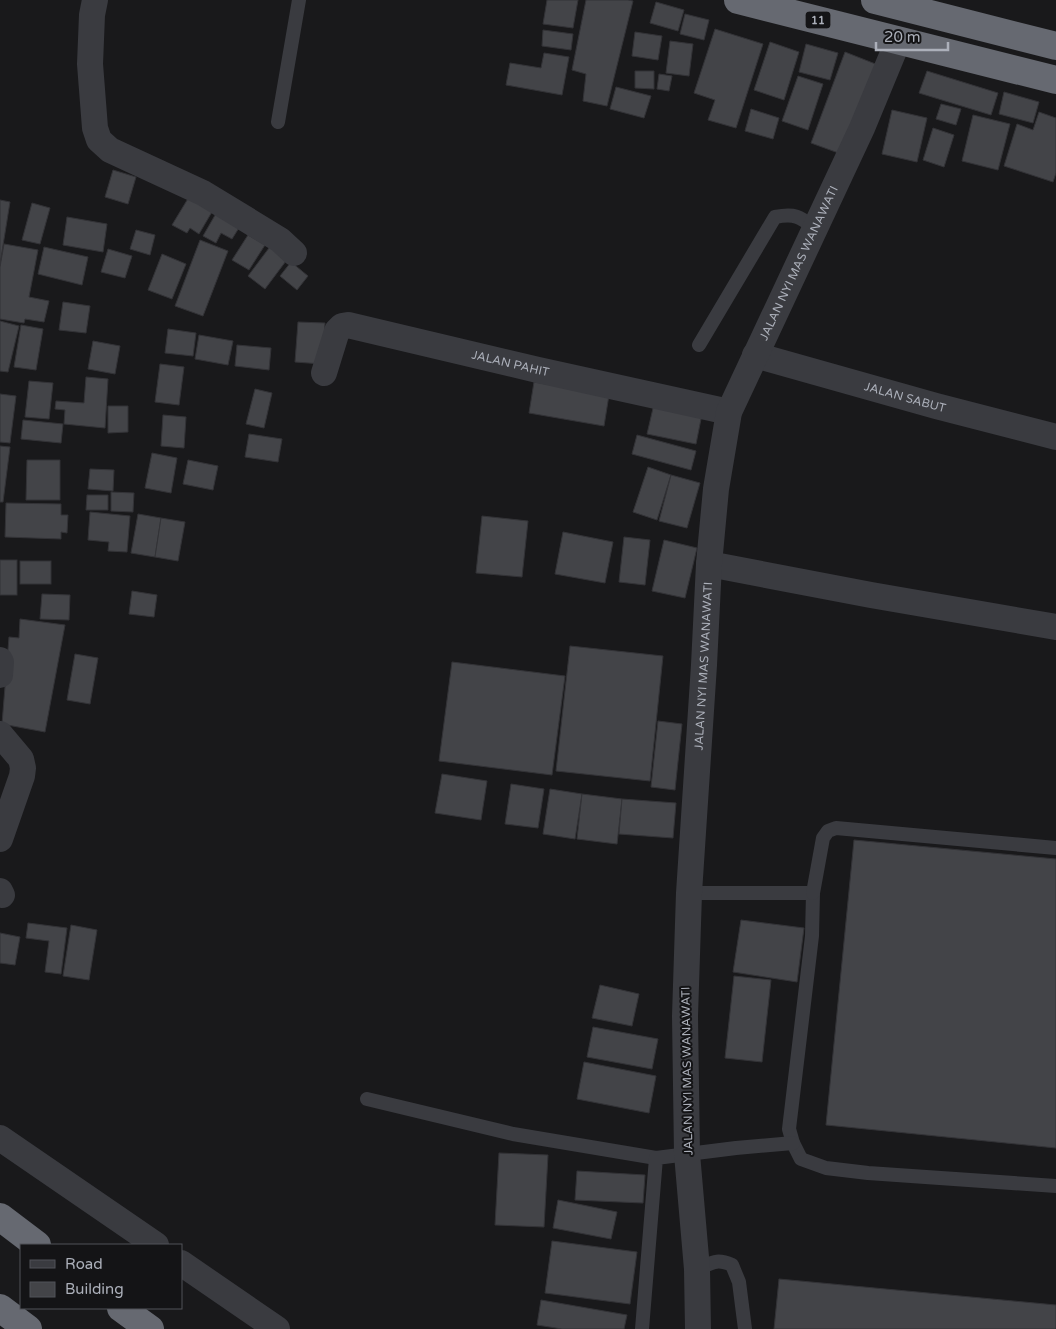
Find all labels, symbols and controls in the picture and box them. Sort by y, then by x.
road number: 11 [806,12,830,28]
scale bar [876,20,948,52]
text: 20 m [884,28,921,46]
street label: JALAN NYI MAS WANAWATI [757,184,841,342]
street label: JALAN PAHIT [470,348,551,379]
street label: JALAN SABUT [863,379,948,415]
street label: JALAN NYI MAS WANAWATI [691,581,715,751]
street label: JALAN NYI MAS WANAWATI [679,987,695,1155]
legend [20,1244,182,1309]
text: Road [65,1255,103,1273]
text: Building [65,1280,124,1298]

